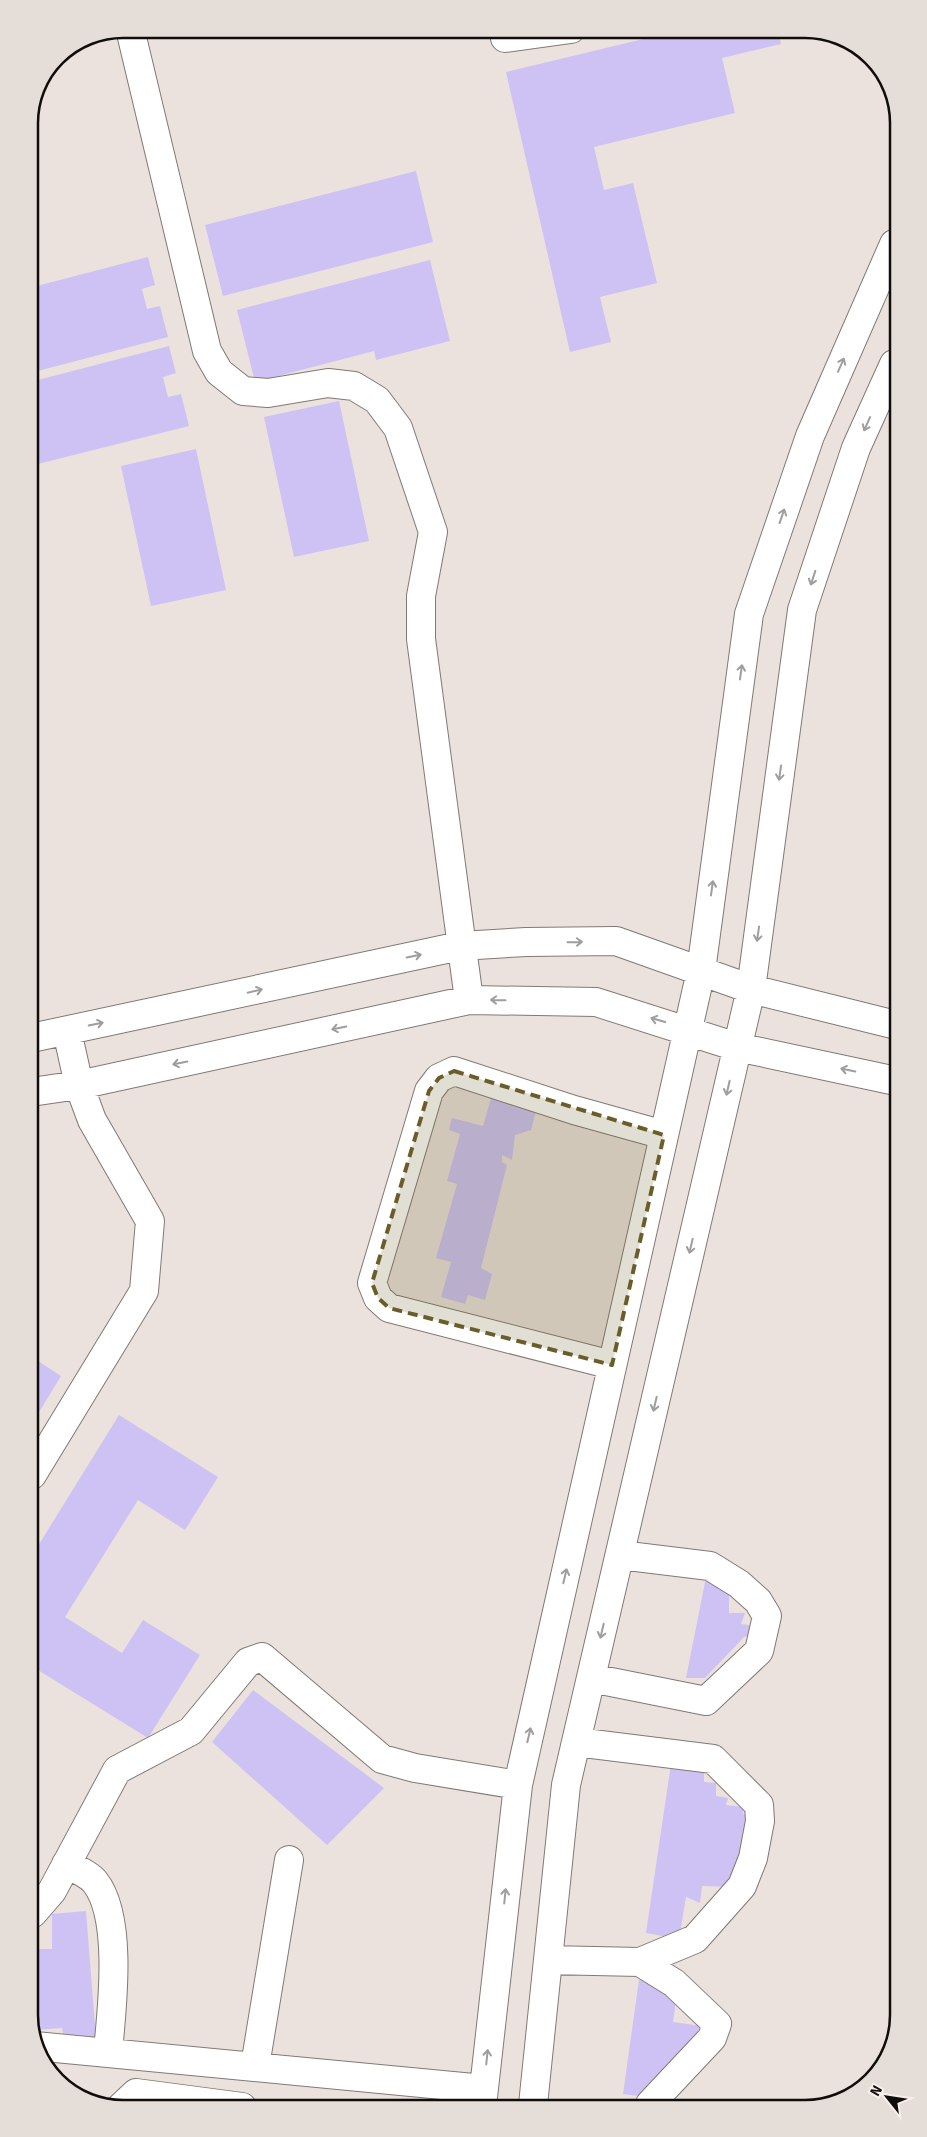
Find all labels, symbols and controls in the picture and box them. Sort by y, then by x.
one-way arrow [837,358,847,373]
one-way arrow [861,416,871,431]
one-way arrow [778,508,788,524]
one-way arrow [808,569,817,585]
one-way arrow [736,665,746,681]
one-way arrow [775,765,785,781]
one-way arrow [708,880,718,896]
one-way arrow [753,926,763,942]
one-way arrow [566,937,583,947]
one-way arrow [405,950,421,960]
one-way arrow [246,986,262,995]
one-way arrow [490,995,506,1005]
one-way arrow [650,1015,666,1025]
one-way arrow [88,1019,104,1029]
one-way arrow [331,1024,347,1033]
one-way arrow [172,1059,188,1068]
one-way arrow [841,1065,857,1075]
one-way arrow [723,1079,732,1095]
one-way arrow [686,1238,695,1254]
one-way arrow [650,1396,659,1412]
one-way arrow [561,1569,570,1585]
one-way arrow [597,1622,606,1638]
one-way arrow [525,1727,534,1743]
one-way arrow [500,1888,510,1904]
one-way arrow [482,2049,492,2065]
north arrow [862,2072,912,2122]
text: N [866,2082,886,2099]

